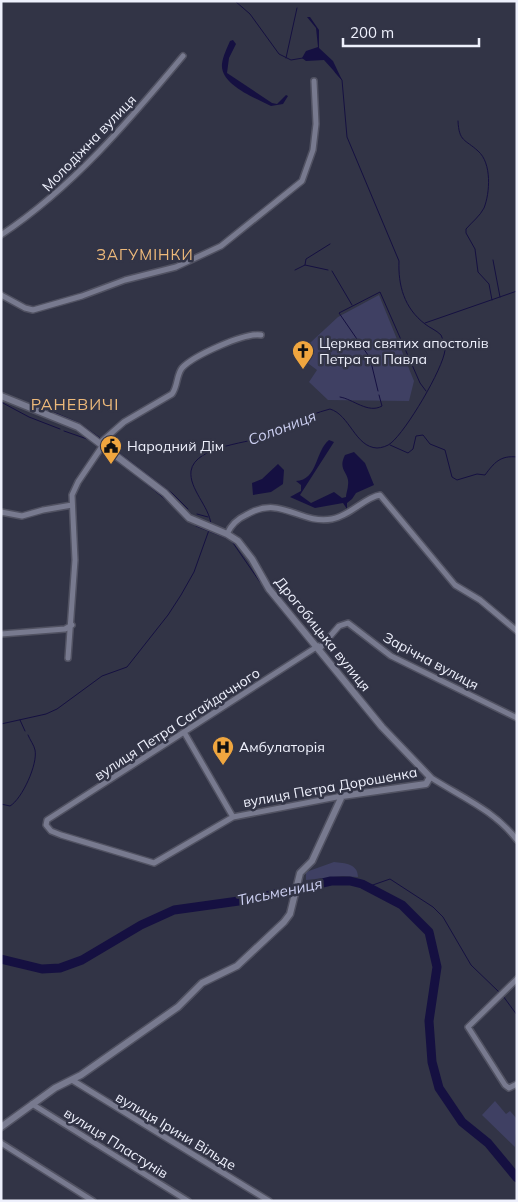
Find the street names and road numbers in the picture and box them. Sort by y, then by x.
street label: Молодіжна вулиця [38,91,140,195]
street label: Дрогобицька вулиця [271,573,375,695]
street label: Зарічна вулиця [380,628,482,694]
street label: вулиця Петра Сагайдачного [91,664,263,784]
street label: вулиця Петра Дорошенка [241,763,419,811]
street label: вулиця Ірини Вільде [112,1088,240,1174]
street label: вулиця Пластунів [61,1104,172,1182]

